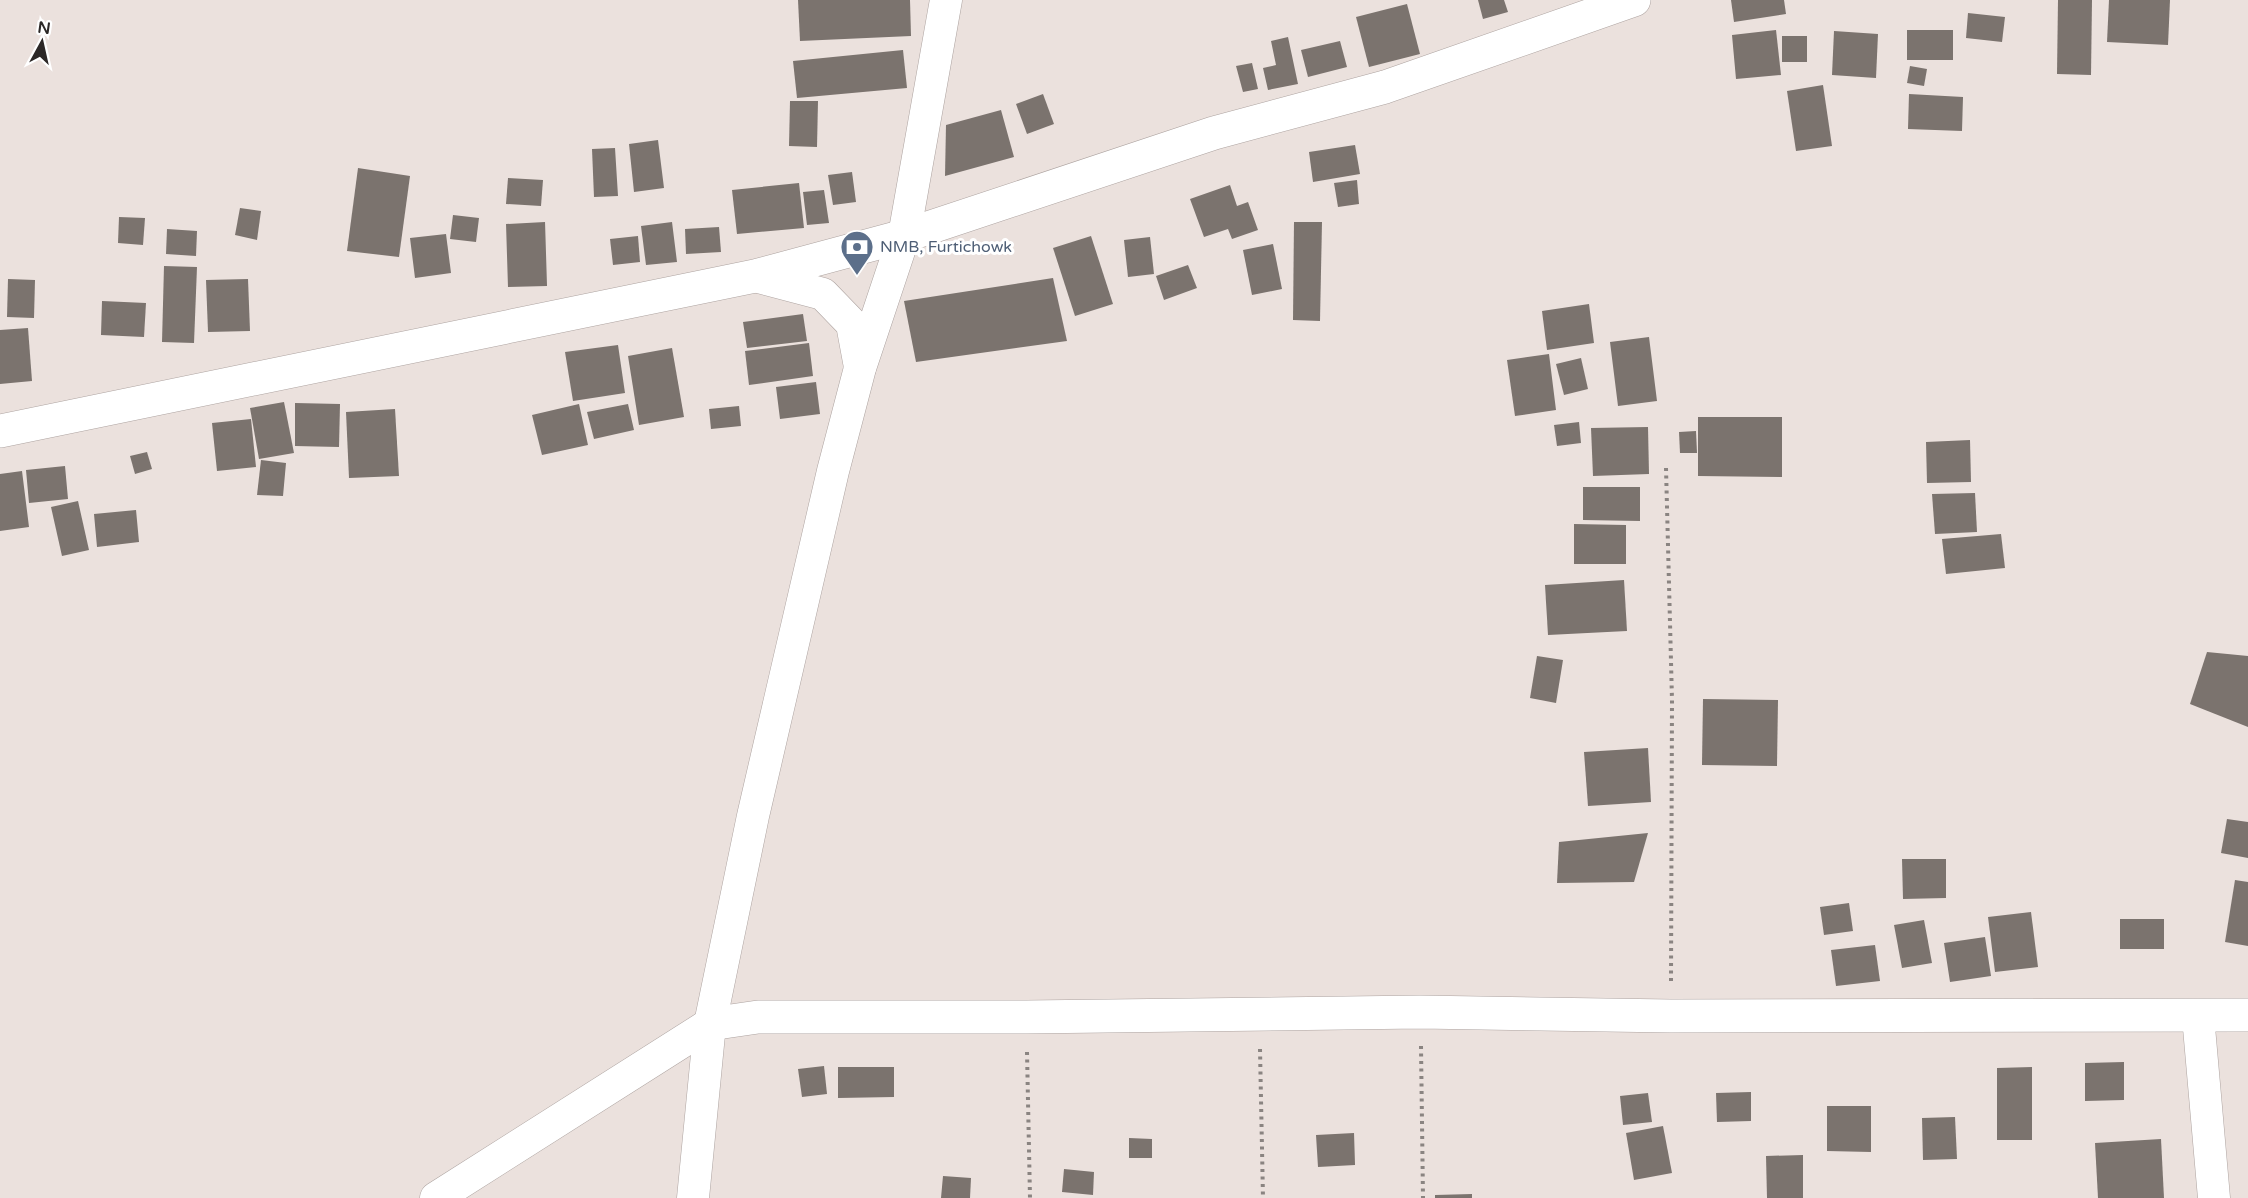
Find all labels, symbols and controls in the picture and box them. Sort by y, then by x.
north arrow [12,12,72,72]
text: N [36,17,52,39]
bank icon: NMB, Furtichowk [839,229,875,276]
place label: NMB, Furtichowk [880,237,1012,257]

